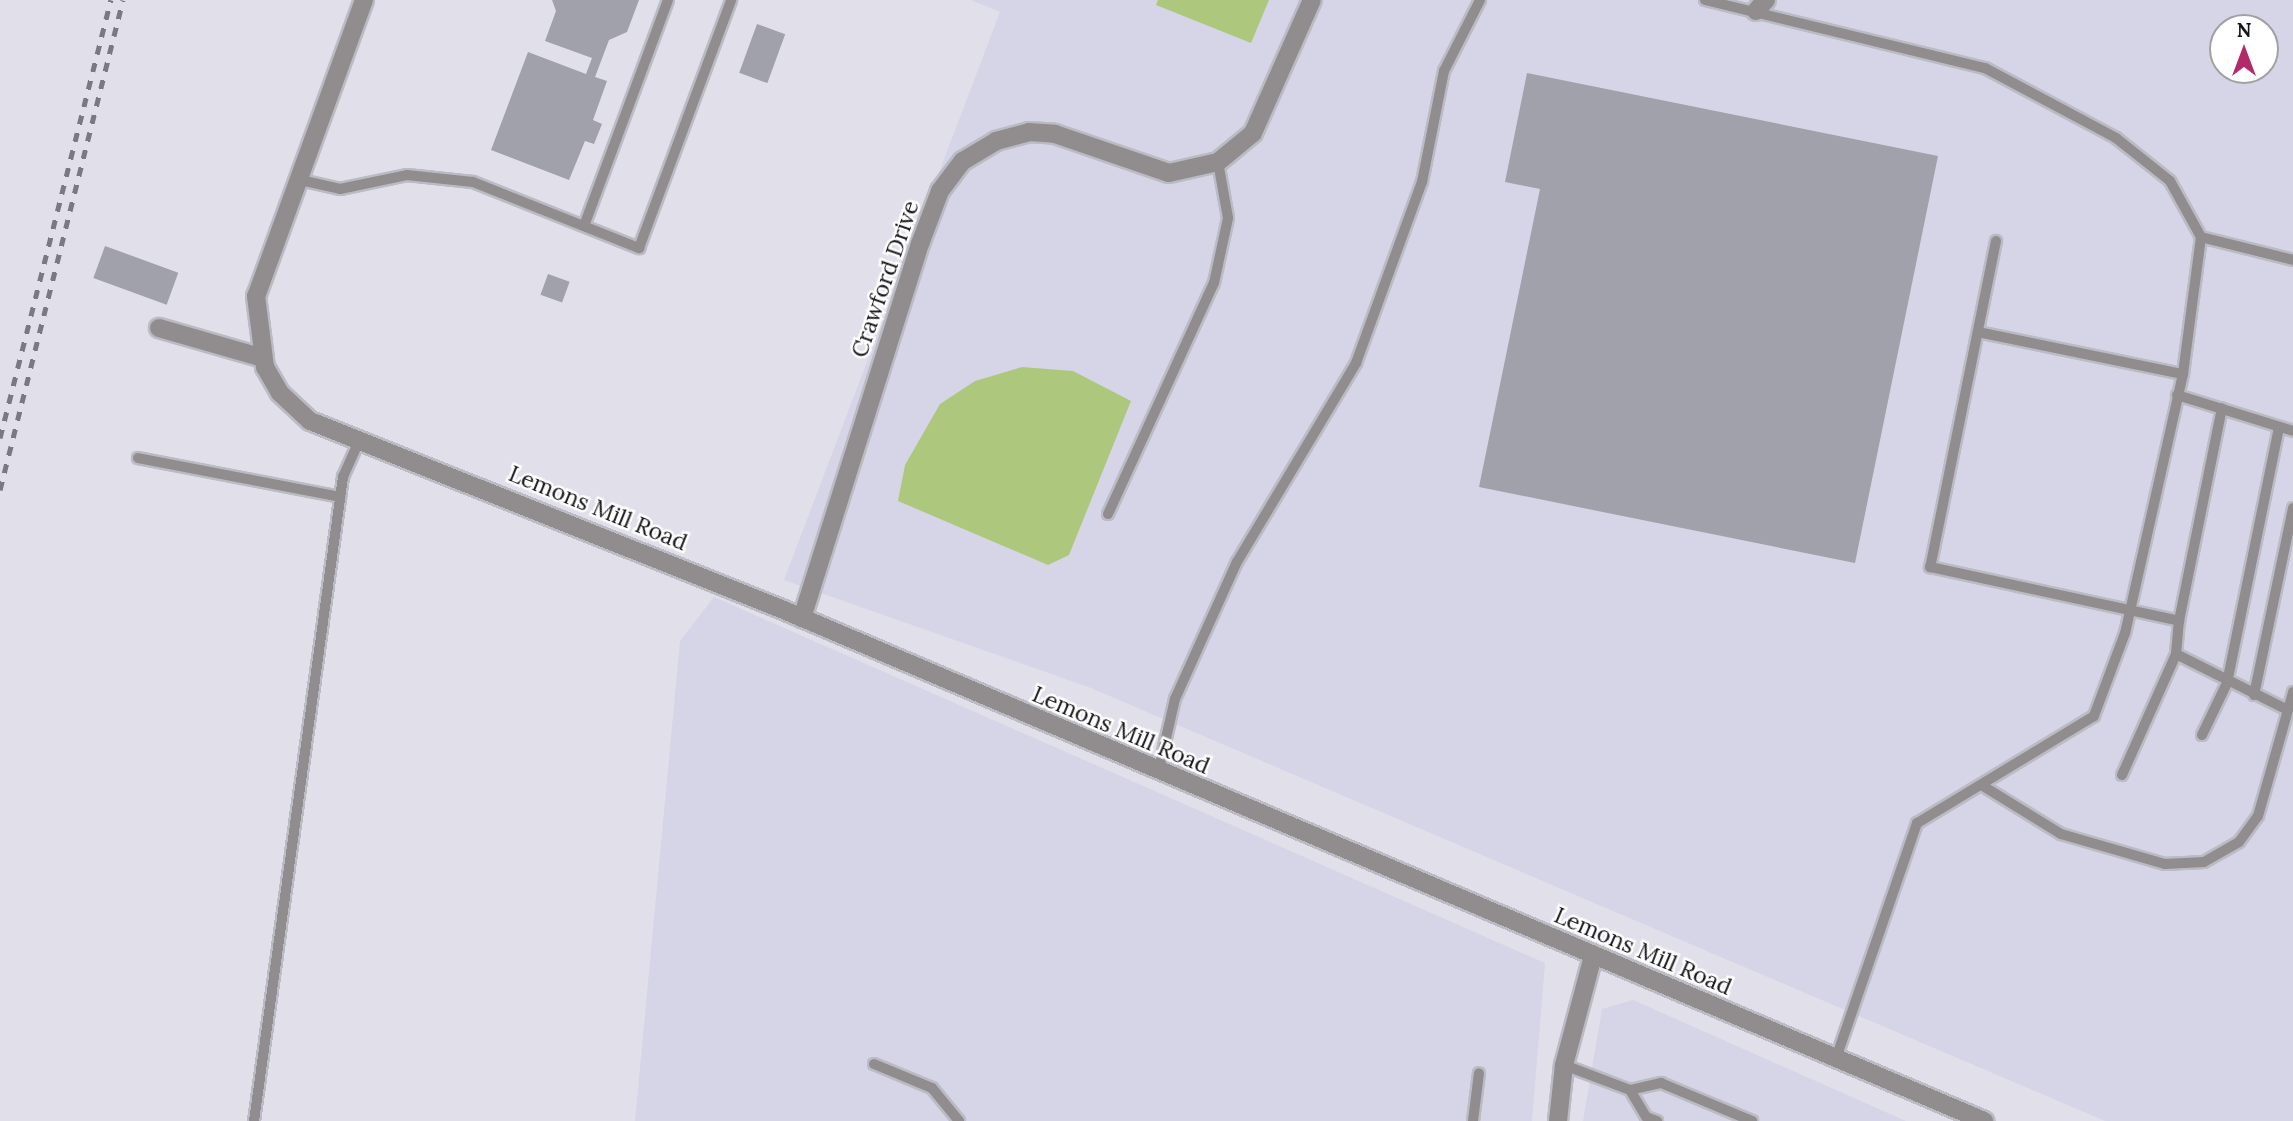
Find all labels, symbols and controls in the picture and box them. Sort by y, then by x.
north arrow [2209,14,2279,84]
text: N [2237,18,2251,42]
street label: Crawford Drive [845,197,925,361]
street label: Lemons Mill Road [505,460,691,556]
street label: Lemons Mill Road [1028,680,1214,780]
street label: Lemons Mill Road [1550,901,1736,1001]

